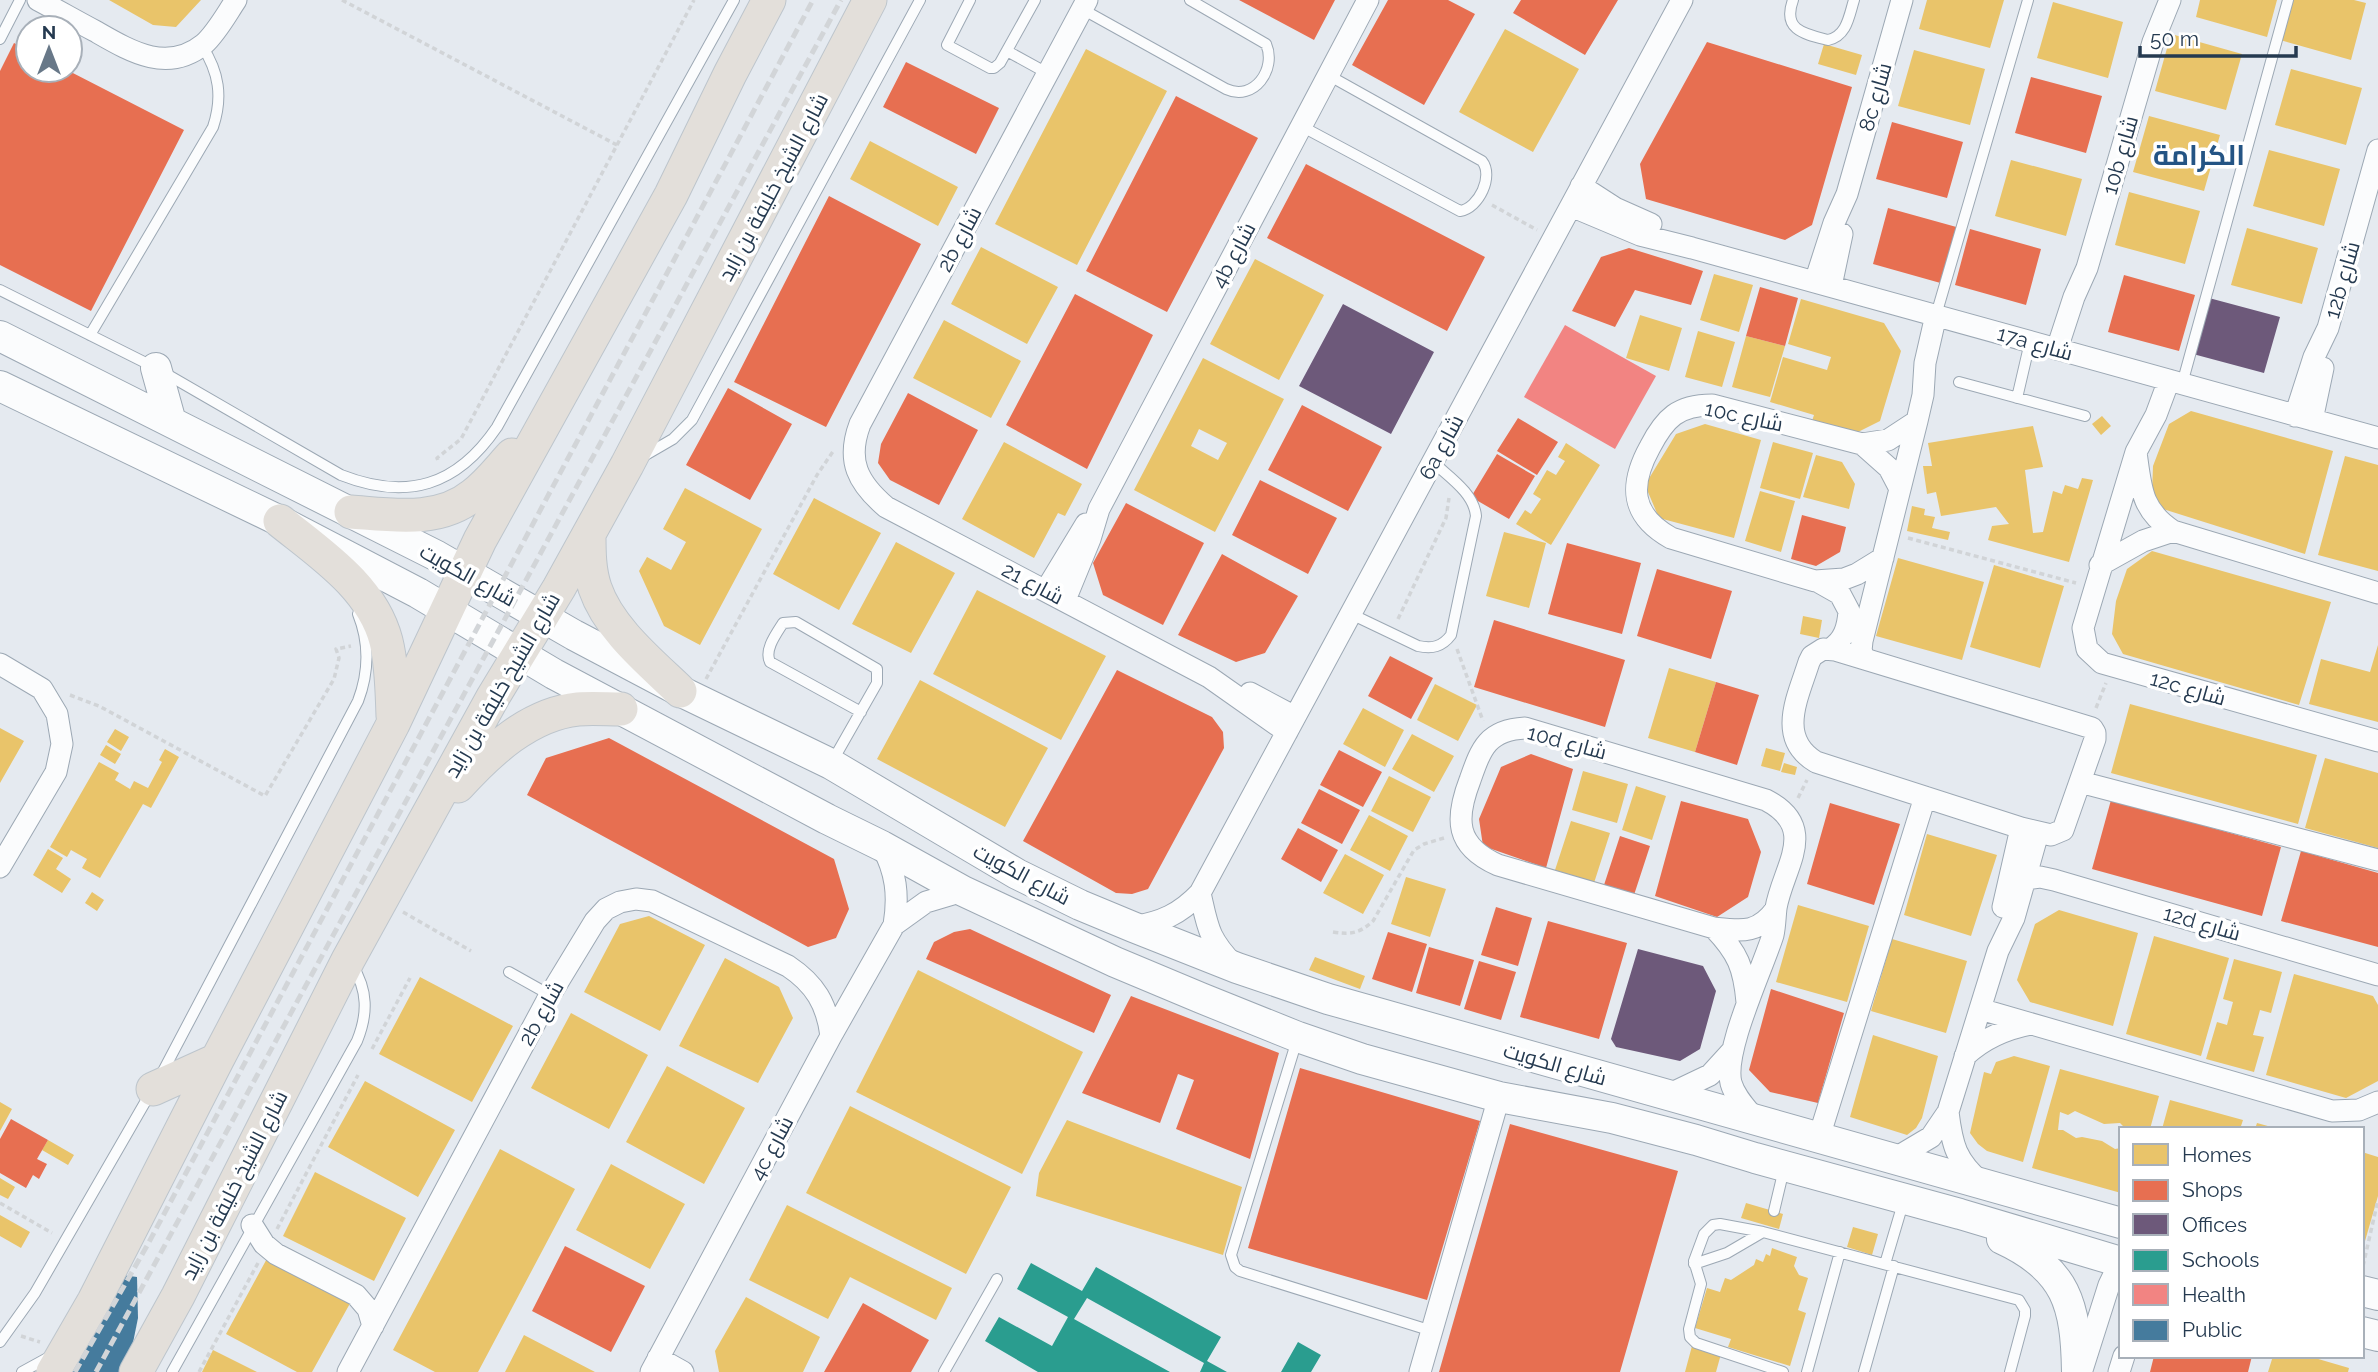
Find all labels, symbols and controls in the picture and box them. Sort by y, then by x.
north arrow [14,14,84,84]
scale bar [2140,14,2296,58]
text: N [42,21,56,43]
text: 50 m [2150,26,2199,51]
street label: 8c شارع [1853,60,1899,135]
street label: شارع الشيخ خليفة بن زايد [713,89,835,286]
street label: 10b شارع [2097,113,2145,198]
district label: الكرامة [2153,139,2245,172]
street label: 2b شارع [932,202,988,277]
street label: 4b شارع [1205,218,1262,293]
street label: 12b شارع [2319,239,2367,322]
street label: 17a شارع [1994,320,2076,368]
street label: 10c شارع [1702,396,1785,438]
street label: 6a شارع [1413,410,1470,485]
street label: شارع الكويت [415,538,520,613]
street label: شارع 21 [997,556,1068,611]
street label: شارع الشيخ خليفة بن زايد [439,588,567,783]
street label: 12c شارع [2147,665,2229,713]
street label: 10d شارع [1524,719,1609,766]
street label: شارع الكويت [968,838,1075,912]
street label: 12d شارع [2160,900,2243,948]
street label: 2b شارع [513,976,571,1051]
street label: شارع الكويت [1500,1037,1609,1093]
street label: شارع الشيخ خليفة بن زايد [175,1086,294,1285]
street label: 4c شارع [744,1112,800,1185]
legend [2119,1127,2364,1358]
text: Homes [2182,1142,2252,1167]
text: Shops [2182,1177,2243,1202]
text: Offices [2182,1212,2247,1237]
text: Schools [2182,1247,2259,1272]
text: Health [2182,1282,2246,1307]
text: Public [2182,1317,2242,1342]

